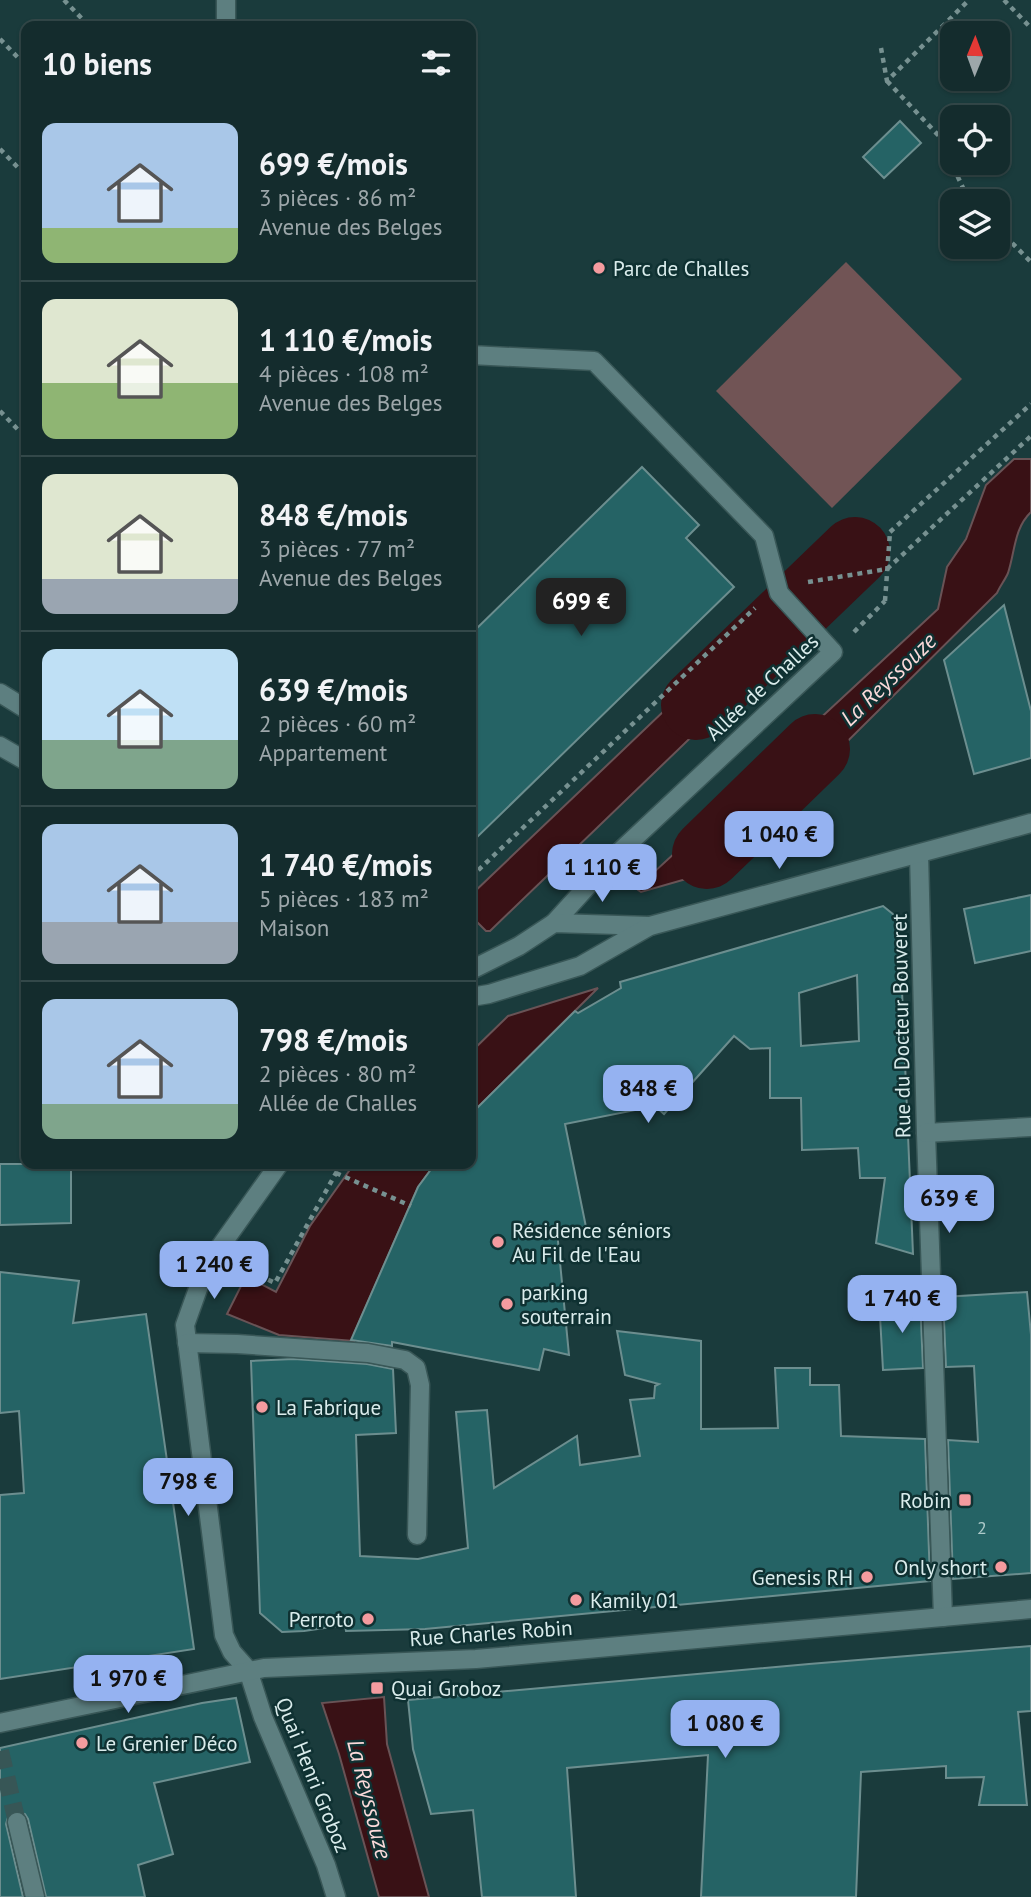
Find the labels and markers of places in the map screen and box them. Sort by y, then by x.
place label: Parc de Challes [613,255,749,282]
marker: Parc de Challes [591,260,607,276]
pin: 699 € [532,578,630,638]
pin: 1 040 € [714,812,844,871]
pin: 1 110 € [537,844,667,904]
pin: 848 € [599,1066,697,1125]
pin: 639 € [900,1176,998,1235]
place label: Résidence séniors Au Fil de l'Eau [512,1217,671,1268]
marker: Résidence séniors Au Fil de l'Eau [490,1234,506,1250]
pin: 1 240 € [149,1242,279,1301]
pin: 1 740 € [837,1276,967,1335]
place label: parking souterrain [521,1279,612,1330]
marker: parking souterrain [499,1296,515,1312]
place label: La Fabrique [276,1394,381,1421]
marker: La Fabrique [254,1399,270,1415]
pin: 798 € [139,1458,237,1518]
place label: Robin [900,1487,951,1514]
marker: Robin [957,1492,973,1508]
place label: Only short [894,1554,987,1581]
marker: Only short [993,1559,1009,1575]
place label: Genesis RH [752,1564,853,1591]
marker: Genesis RH [859,1569,875,1585]
place label: Kamily 01 [590,1587,679,1614]
marker: Kamily 01 [568,1592,584,1608]
place label: Perroto [289,1606,354,1633]
marker: Perroto [360,1611,376,1627]
pin: 1 970 € [63,1656,193,1715]
place label: Quai Groboz [391,1675,501,1702]
marker: Quai Groboz [369,1680,385,1696]
pin: 1 080 € [660,1700,790,1760]
place label: Le Grenier Déco [96,1730,238,1757]
marker: Le Grenier Déco [74,1735,90,1751]

